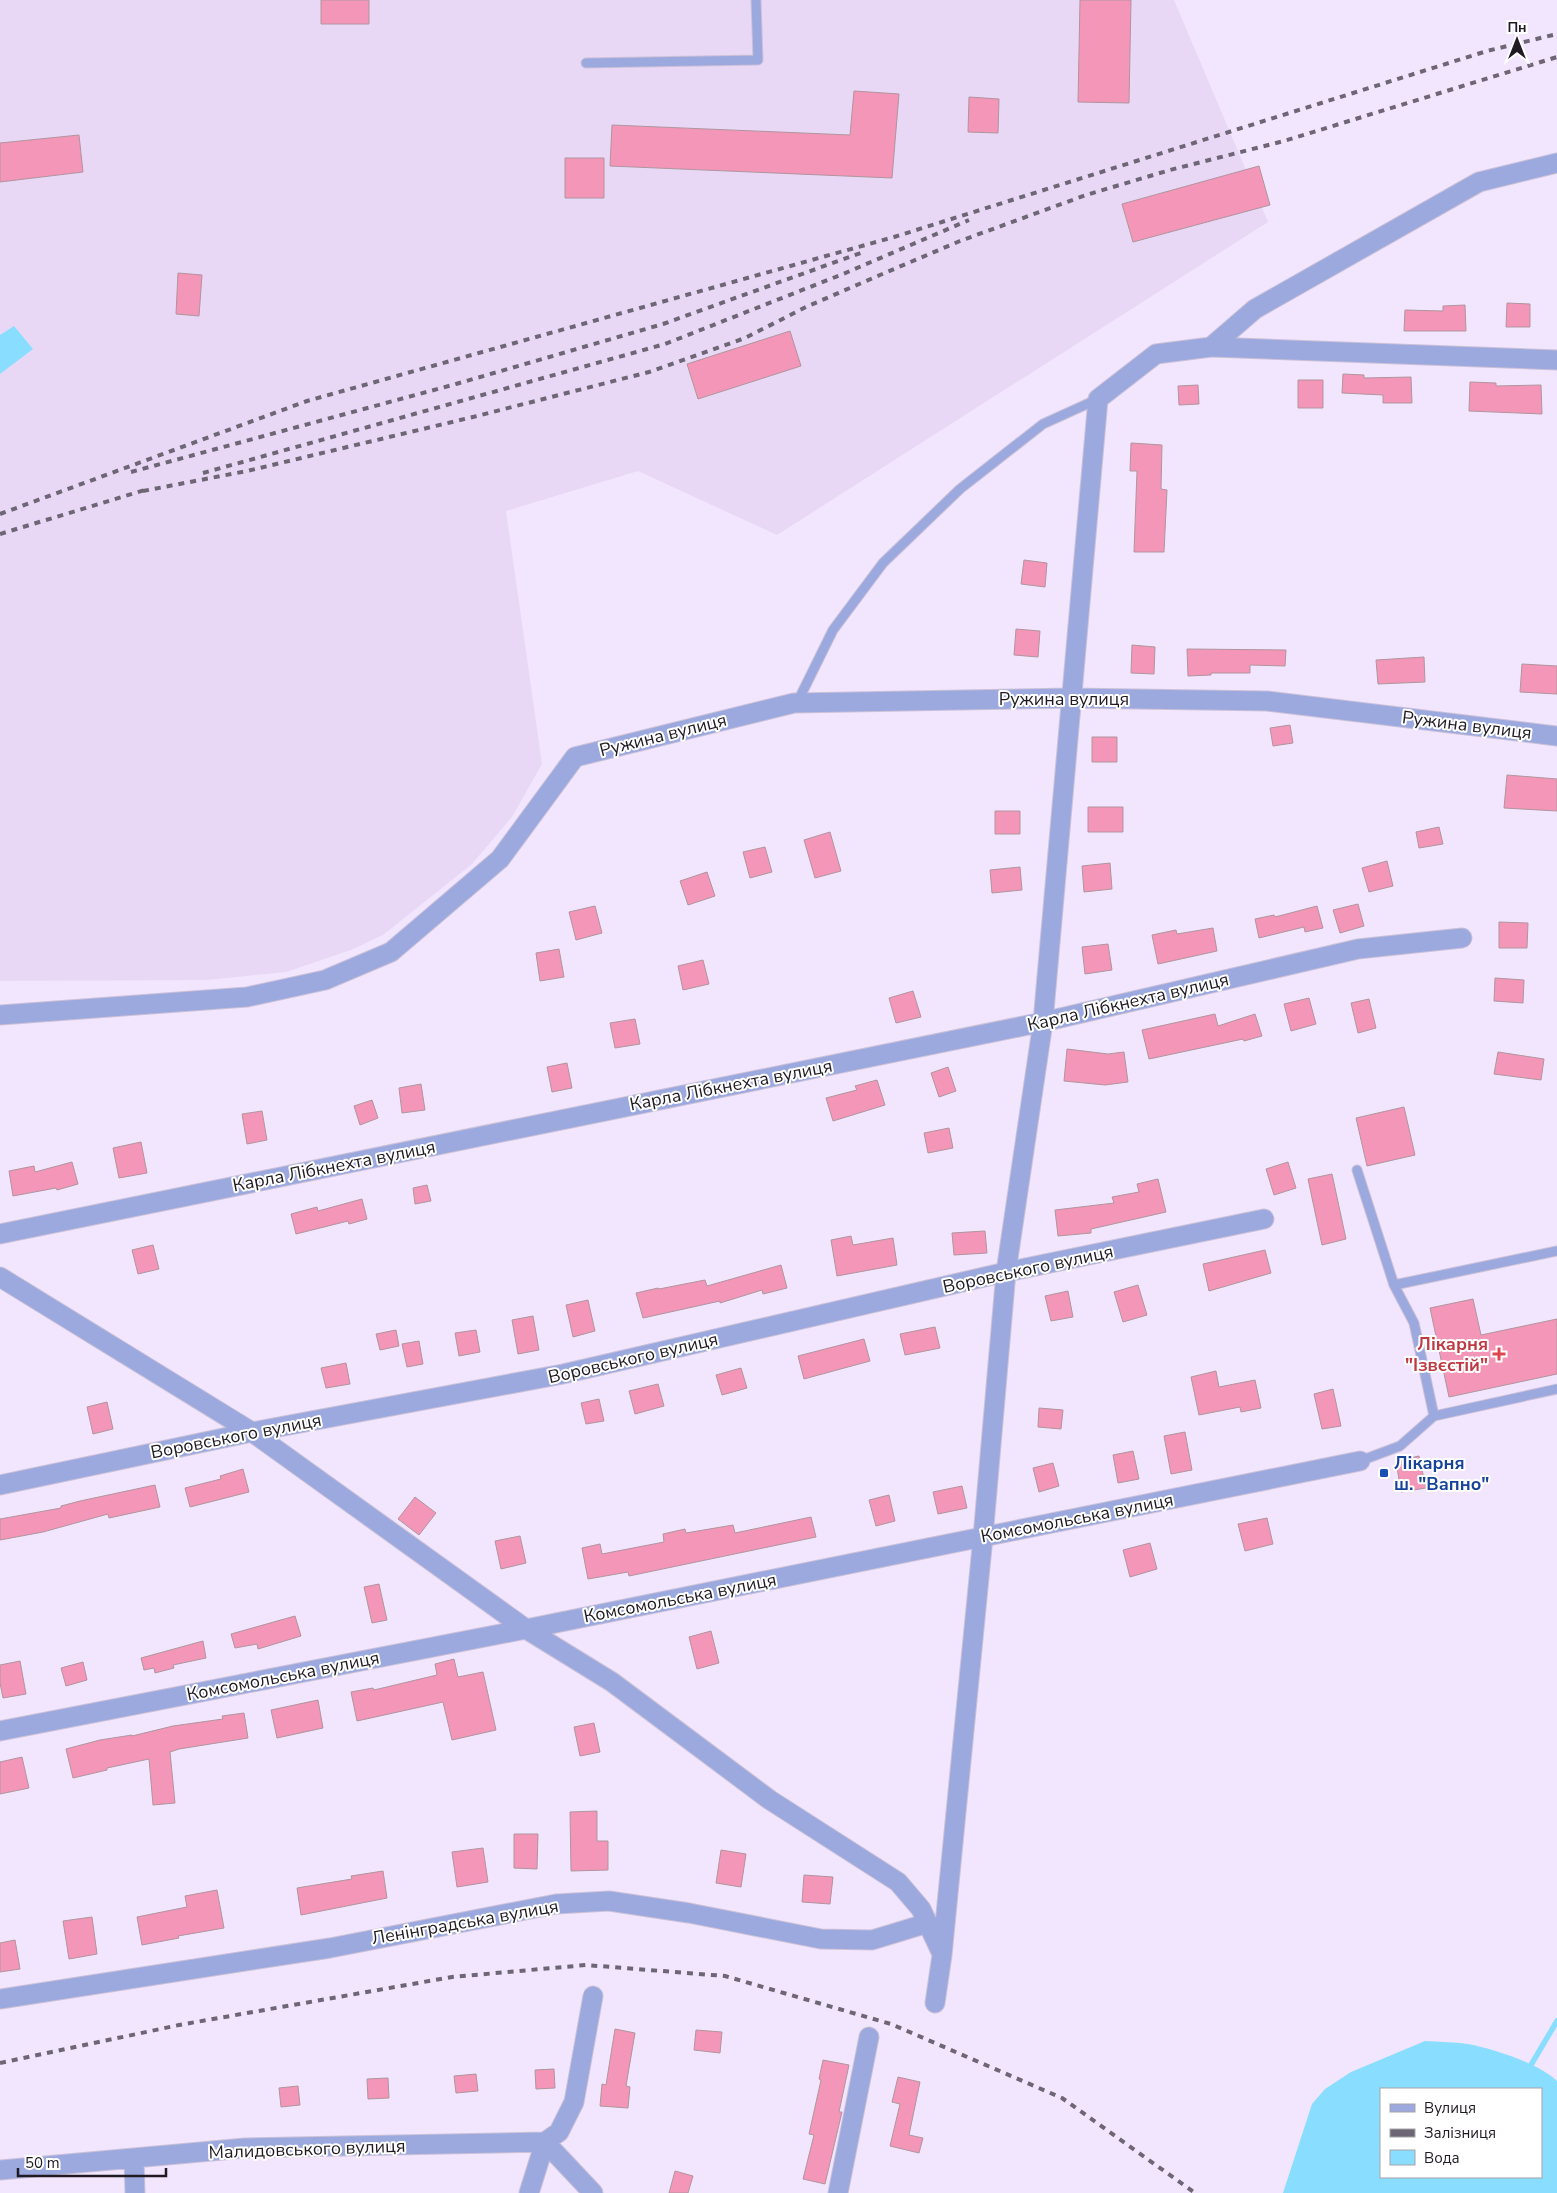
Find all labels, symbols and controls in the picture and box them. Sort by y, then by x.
north arrow [1492,15,1542,65]
text: Пн [1507,18,1527,37]
street label: Ружина вулиця [999,687,1129,711]
street label: Ружина вулиця [1401,705,1533,745]
street label: Ружина вулиця [597,708,729,762]
street label: Карла Лібкнехта вулиця [1025,967,1231,1037]
street label: Карла Лібкнехта вулиця [628,1054,834,1116]
street label: Карла Лібкнехта вулиця [231,1135,437,1197]
street label: Воровського вулиця [941,1239,1115,1299]
street label: Воровського вулиця [546,1327,720,1389]
place label: Лікарня "Ізвєстій" [1405,1332,1488,1377]
marker: Лікарня "Ізвєстій" [1492,1347,1506,1361]
street label: Воровського вулиця [149,1408,323,1464]
place label: Лікарня ш. "Вапно" [1394,1451,1489,1496]
marker: Лікарня ш. "Вапно" [1378,1467,1390,1479]
street label: Комсомольська вулиця [978,1488,1176,1548]
street label: Комсомольська вулиця [581,1568,779,1628]
street label: Комсомольська вулиця [184,1646,382,1706]
street label: Ленінградська вулиця [370,1894,560,1950]
legend [1380,2088,1542,2178]
text: Вулиця [1424,2098,1476,2118]
text: Залізниця [1424,2123,1496,2143]
street label: Малидовського вулиця [208,2134,406,2164]
scale bar [18,2146,165,2178]
text: Вода [1424,2148,1460,2168]
text: 50 m [25,2153,60,2173]

